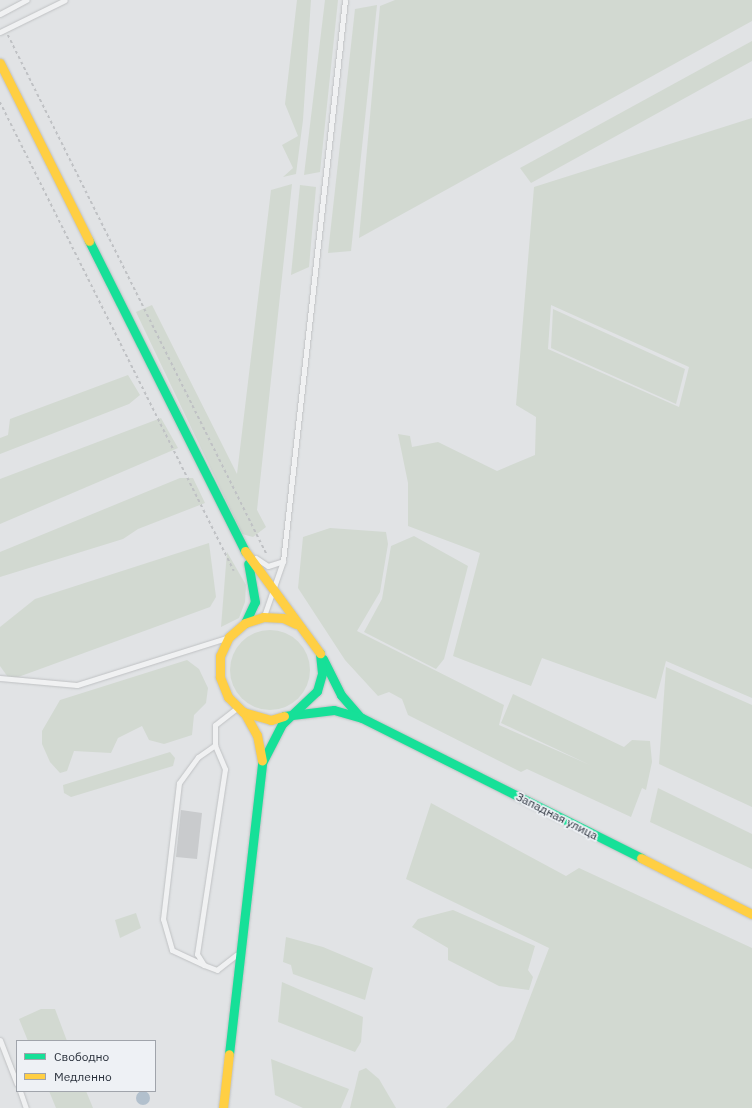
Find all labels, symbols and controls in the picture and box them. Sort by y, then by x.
street label: Западная улица [514,789,600,843]
legend [16,1040,156,1092]
text: Свободно [54,1049,109,1064]
text: Медленно [54,1069,112,1084]

